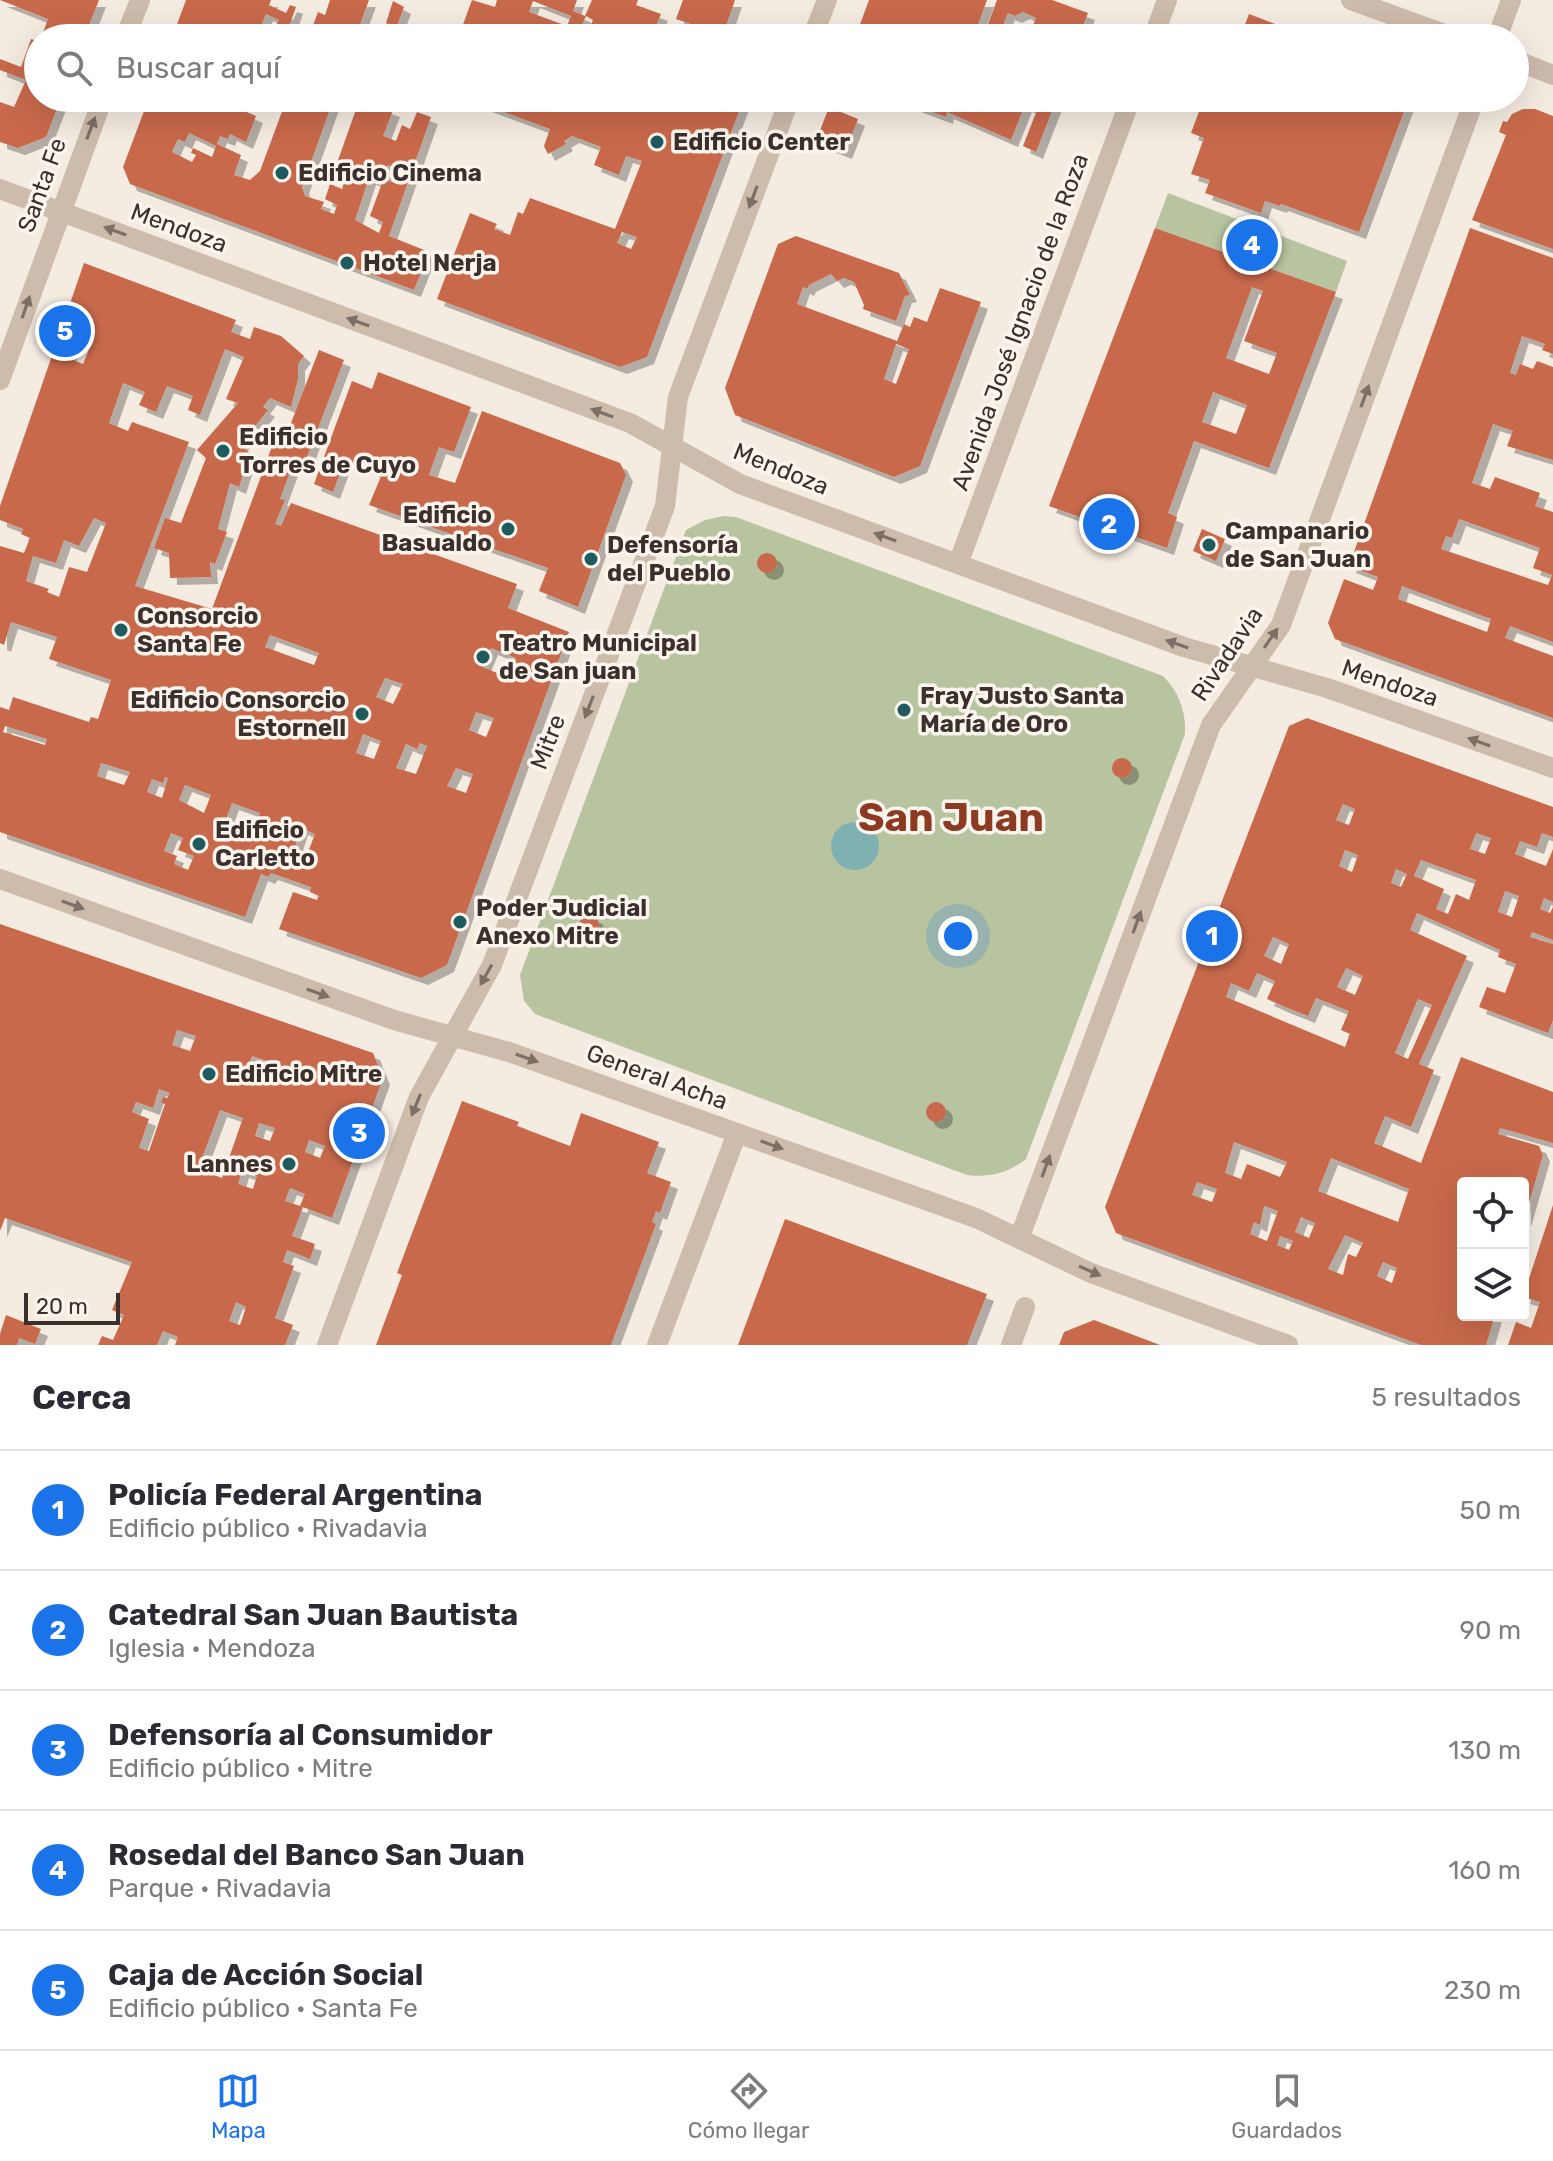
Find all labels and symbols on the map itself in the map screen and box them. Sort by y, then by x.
one-way arrow [85,116,98,140]
place label: Edificio Center [673,128,850,156]
marker: Edificio Center [648,133,666,151]
street label: Santa Fe [12,134,72,236]
street label: Avenida José Ignacio de la Roza [946,150,1094,494]
place label: Edificio Cinema [298,159,482,187]
marker: Edificio Cinema [273,164,291,182]
one-way arrow [746,185,759,209]
street label: Mendoza [127,198,231,258]
pin: 4 [1226,215,1278,275]
one-way arrow [102,224,126,237]
place label: Hotel Nerja [363,249,497,277]
marker: Hotel Nerja [338,254,356,272]
one-way arrow [20,295,33,319]
pin: 5 [39,301,91,361]
one-way arrow [346,315,370,328]
one-way arrow [1359,384,1372,408]
one-way arrow [590,406,614,419]
place label: Edificio Torres de Cuyo [239,423,416,479]
street label: Mendoza [729,437,833,501]
marker: Edificio Torres de Cuyo [214,442,232,460]
pin: 2 [1083,494,1135,554]
place label: Edificio Basualdo [381,501,492,557]
place label: Campanario de San Juan [1225,517,1371,573]
marker: Edificio Basualdo [499,520,517,538]
one-way arrow [873,530,897,543]
place label: Defensoría del Pueblo [607,531,738,587]
marker: Campanario de San Juan [1200,536,1218,554]
marker: Defensoría del Pueblo [582,550,600,568]
place label: Consorcio Santa Fe [137,602,258,658]
street label: Rivadavia [1185,602,1269,706]
marker: Consorcio Santa Fe [112,621,130,639]
one-way arrow [1263,628,1278,649]
place label: Teatro Municipal de San juan [499,629,697,685]
one-way arrow [1165,637,1189,650]
marker: Teatro Municipal de San juan [474,648,492,666]
street label: Mendoza [1338,653,1442,713]
place label: Fray Justo Santa María de Oro [920,682,1124,738]
place label: Edificio Consorcio Estornell [130,686,346,742]
one-way arrow [582,695,595,719]
marker: Fray Justo Santa María de Oro [895,701,913,719]
marker: Edificio Consorcio Estornell [353,705,371,723]
street label: Mitre [525,711,571,773]
one-way arrow [1467,735,1491,747]
district label: San Juan [858,794,1044,841]
place label: Edificio Carletto [215,816,315,872]
marker: Edificio Carletto [190,835,208,853]
place label: Poder Judicial Anexo Mitre [476,894,647,950]
one-way arrow [62,899,86,912]
pin: 1 [1186,906,1238,966]
one-way arrow [1131,910,1144,934]
marker: Poder Judicial Anexo Mitre [451,913,469,931]
your location [938,916,978,956]
one-way arrow [479,964,493,986]
one-way arrow [306,987,330,1000]
street label: General Acha [583,1039,731,1115]
one-way arrow [516,1052,540,1065]
place label: Edificio Mitre [225,1060,382,1088]
marker: Edificio Mitre [200,1065,218,1083]
one-way arrow [410,1093,423,1117]
pin: 3 [333,1103,385,1163]
one-way arrow [761,1140,785,1152]
place label: Lannes [186,1150,273,1178]
one-way arrow [1040,1154,1053,1178]
marker: Lannes [280,1155,298,1173]
one-way arrow [1078,1265,1102,1278]
scale bar [24,1289,120,1325]

